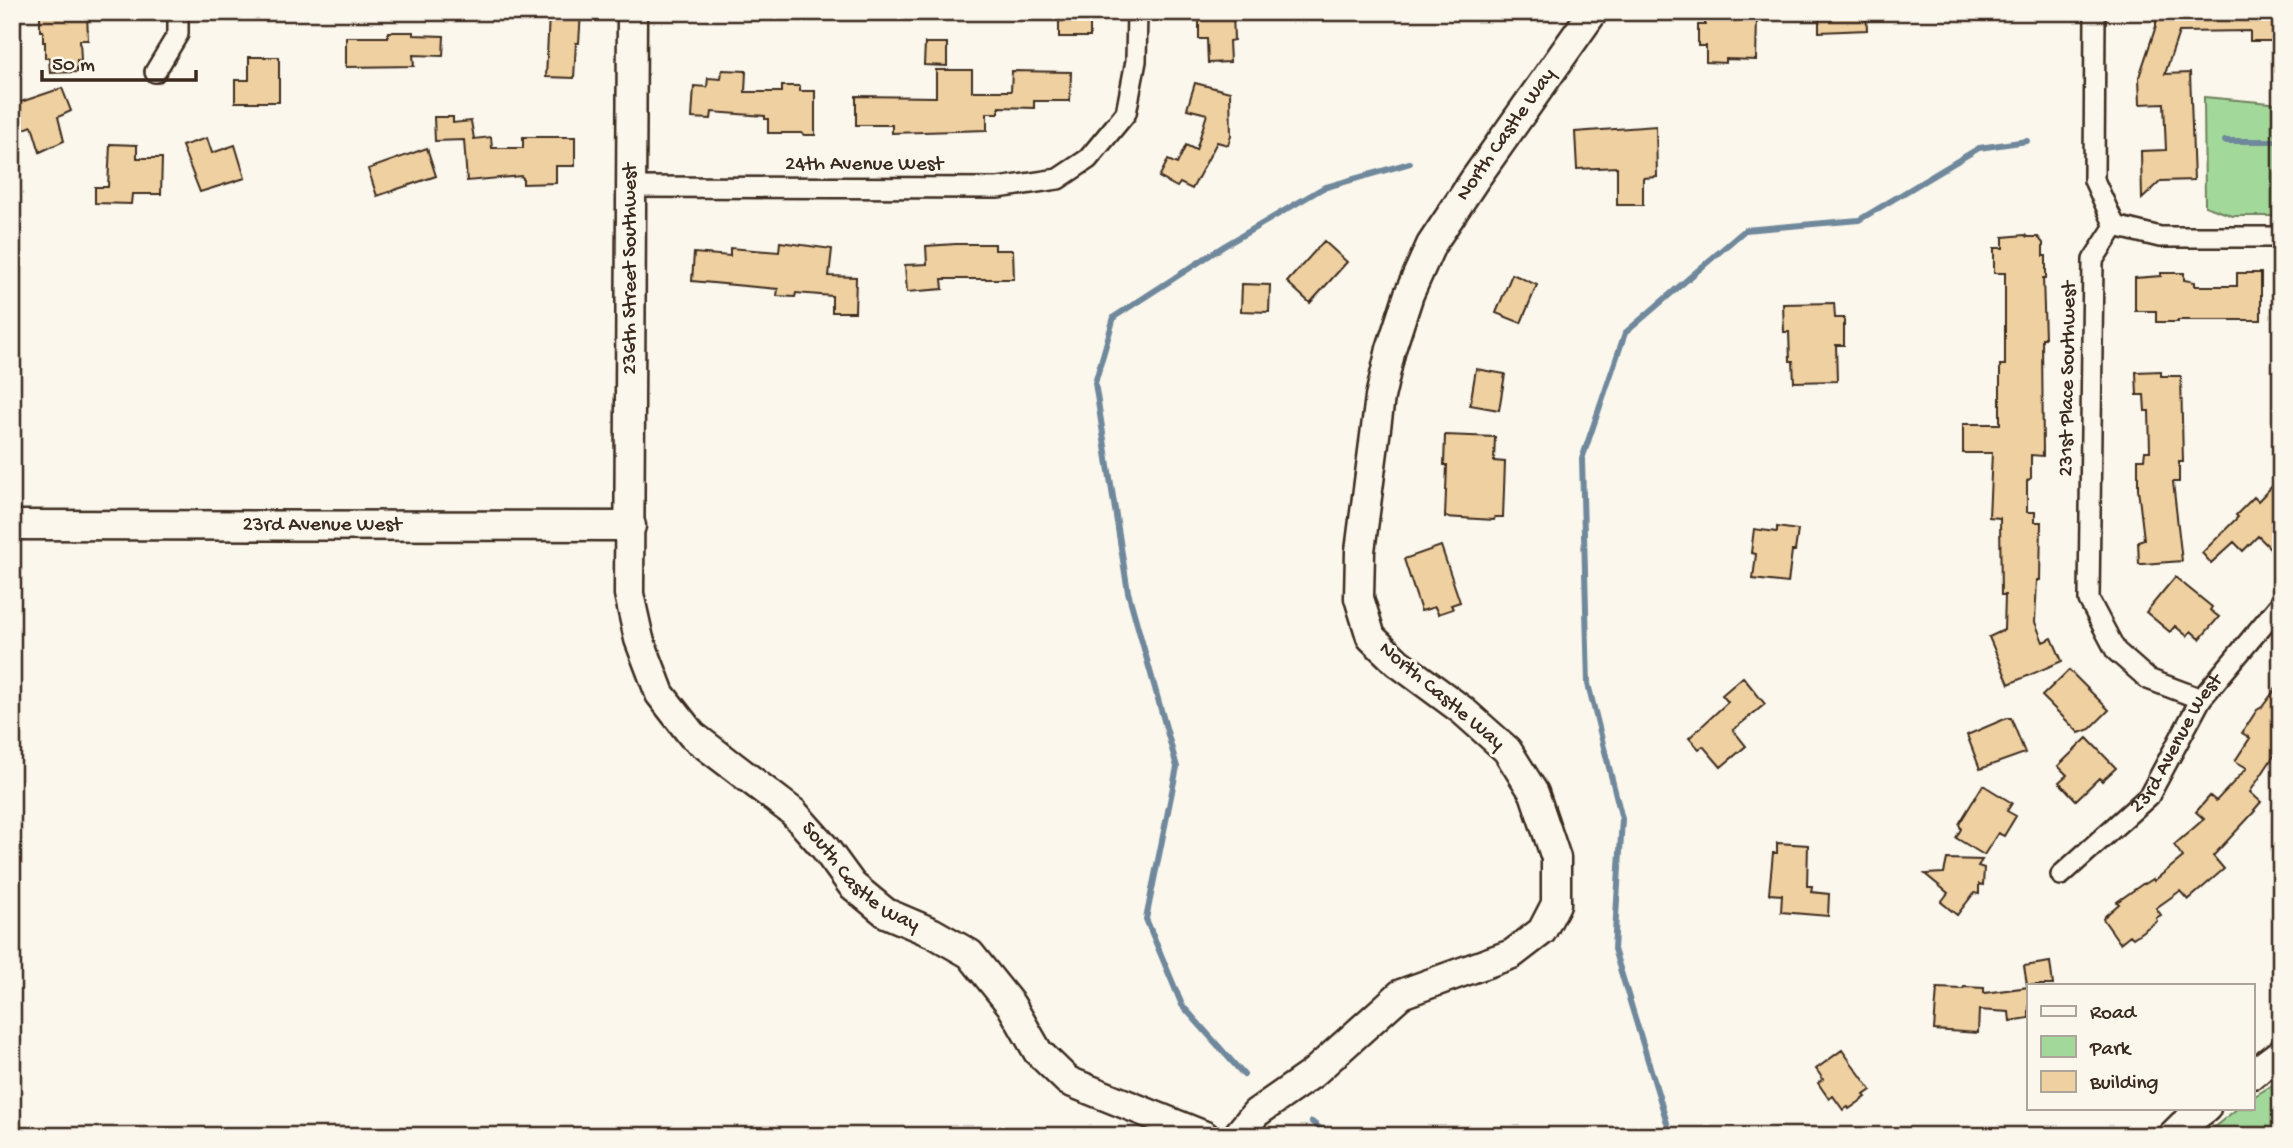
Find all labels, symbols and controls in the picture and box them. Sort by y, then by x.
scale bar [42,38,196,82]
text: 50 m [52,54,95,79]
street label: North Castle Way [1451,63,1562,206]
street label: 24th Avenue West [785,153,946,178]
street label: 236th Street Southwest [619,161,644,375]
street label: 231st Place Southwest [2055,279,2083,477]
street label: 23rd Avenue West [242,513,404,538]
street label: North Castle Way [1373,637,1509,757]
street label: 23rd Avenue West [2125,667,2230,819]
street label: South Castle Way [795,817,923,938]
legend [2027,984,2254,1110]
text: Road [2090,1002,2138,1027]
text: Park [2089,1038,2133,1063]
text: Building [2089,1072,2159,1097]

